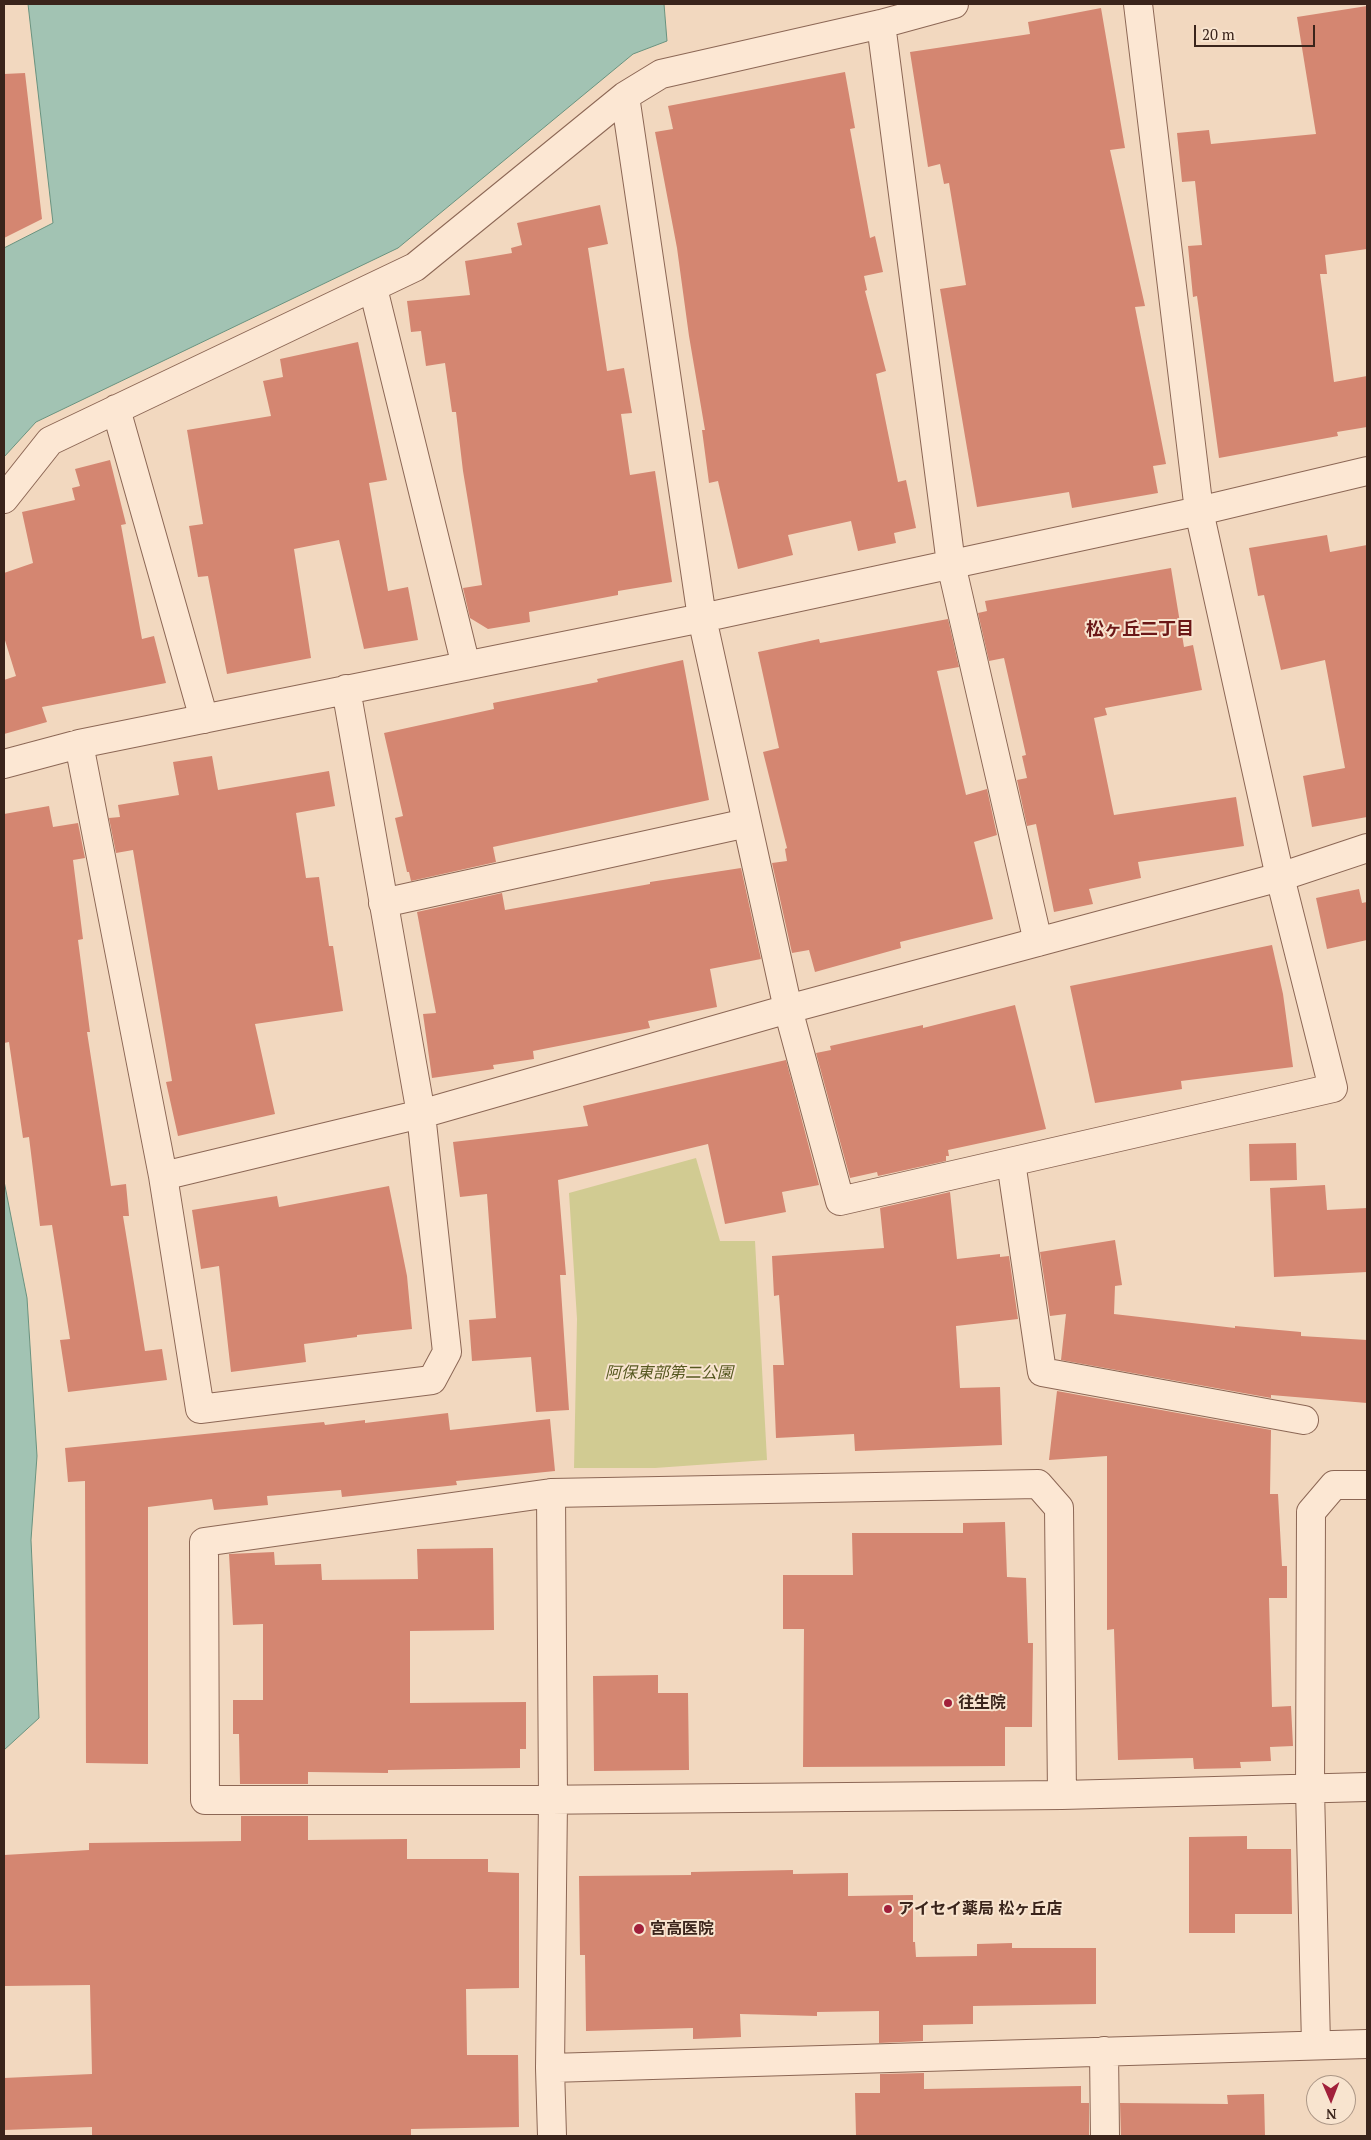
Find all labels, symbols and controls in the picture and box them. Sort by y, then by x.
scale bar [1196,15,1317,47]
text: 20 m [1202,24,1235,44]
district label: 松ヶ丘二丁目 [1086,619,1194,641]
park label: 阿保東部第二公園 [605,1363,733,1383]
place label: 往生院 [958,1693,1006,1713]
marker: 往生院 [942,1697,954,1709]
place label: アイセイ薬局 松ヶ丘店 [898,1899,1062,1919]
marker: アイセイ薬局 松ヶ丘店 [882,1903,894,1915]
place label: 宮高医院 [650,1919,714,1939]
marker: 宮高医院 [632,1922,646,1936]
north arrow [1306,2075,1356,2125]
text: N [1326,2105,1337,2124]

